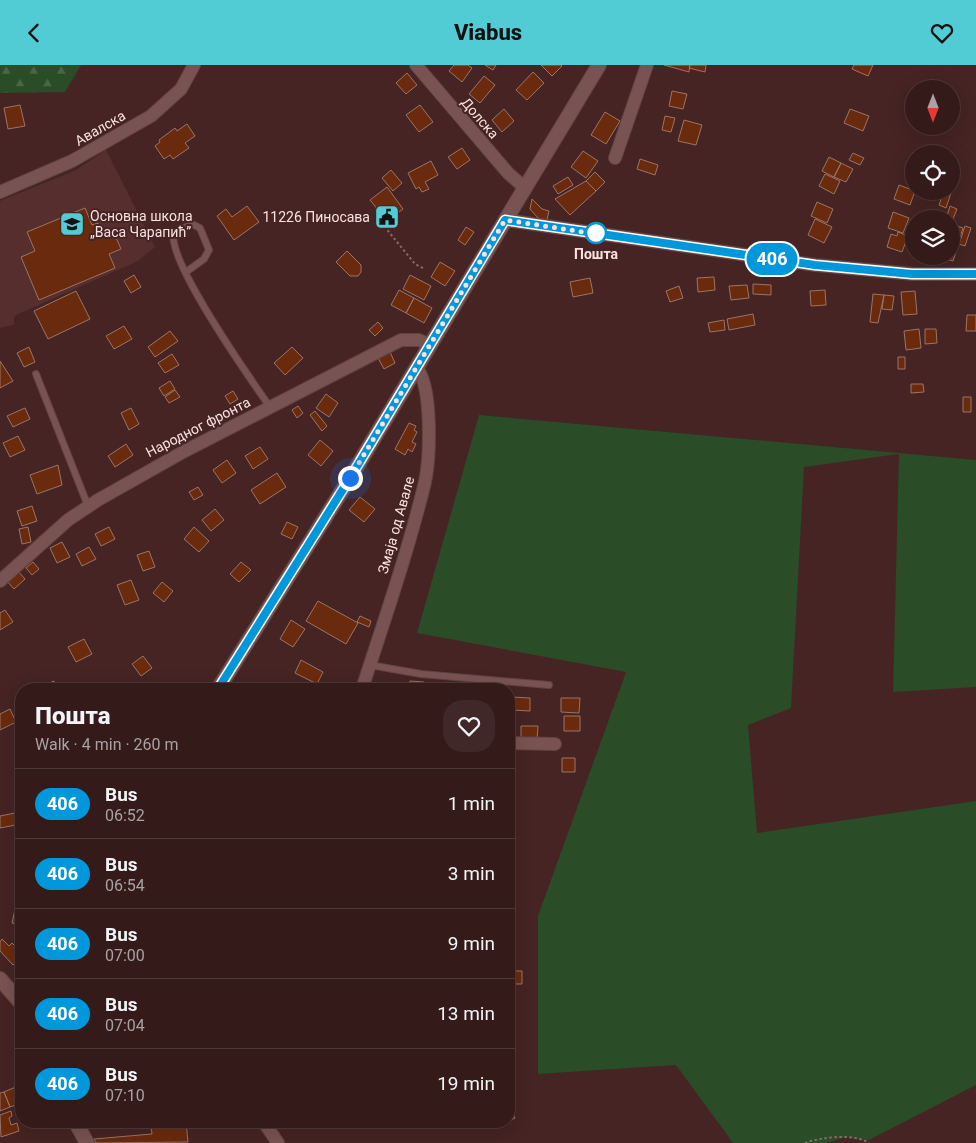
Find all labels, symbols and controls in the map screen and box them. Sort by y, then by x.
icon: back [20,19,48,47]
icon: heart [928,19,956,47]
text: Viabus [454,20,522,45]
north arrow [905,80,960,135]
map controls [905,80,960,265]
street label: Долска [458,94,502,142]
street label: Авалска [72,107,128,149]
button: locate [905,145,960,200]
public building icon: 11226 Пиносава [374,204,400,230]
place label: Основна школа „Васа Чарапић” [90,208,193,240]
place label: 11226 Пиносава [262,209,370,225]
button: layers [905,210,960,265]
school or university icon: Основна школа „Васа Чарапић” [59,211,85,237]
marker: Пошта [585,222,607,244]
line badge: 406 [743,243,801,275]
place label: Пошта [574,246,618,262]
text: 406 [757,248,787,269]
street label: Народног фронта [143,394,253,460]
your location [338,466,363,491]
street label: Змаја од Авале [374,475,418,575]
button: heart [443,700,495,752]
text: Пошта [35,702,110,730]
text: Walk · 4 min · 260 m [35,735,179,754]
text: Bus [105,783,138,806]
text: 1 min [448,792,495,815]
text: 406 [47,793,78,814]
text: 06:52 [105,806,145,825]
text: Bus [105,853,138,876]
text: 3 min [448,862,495,885]
text: 406 [47,863,78,884]
text: 06:54 [105,876,145,895]
text: Bus [105,923,138,946]
text: 9 min [448,932,495,955]
text: 406 [47,933,78,954]
text: 07:00 [105,946,145,965]
text: Bus [105,993,138,1016]
text: 13 min [437,1002,495,1025]
text: 406 [47,1003,78,1024]
text: 07:04 [105,1016,145,1035]
text: Bus [105,1063,138,1086]
text: 19 min [437,1072,495,1095]
text: 406 [47,1073,78,1094]
text: 07:10 [105,1086,145,1105]

